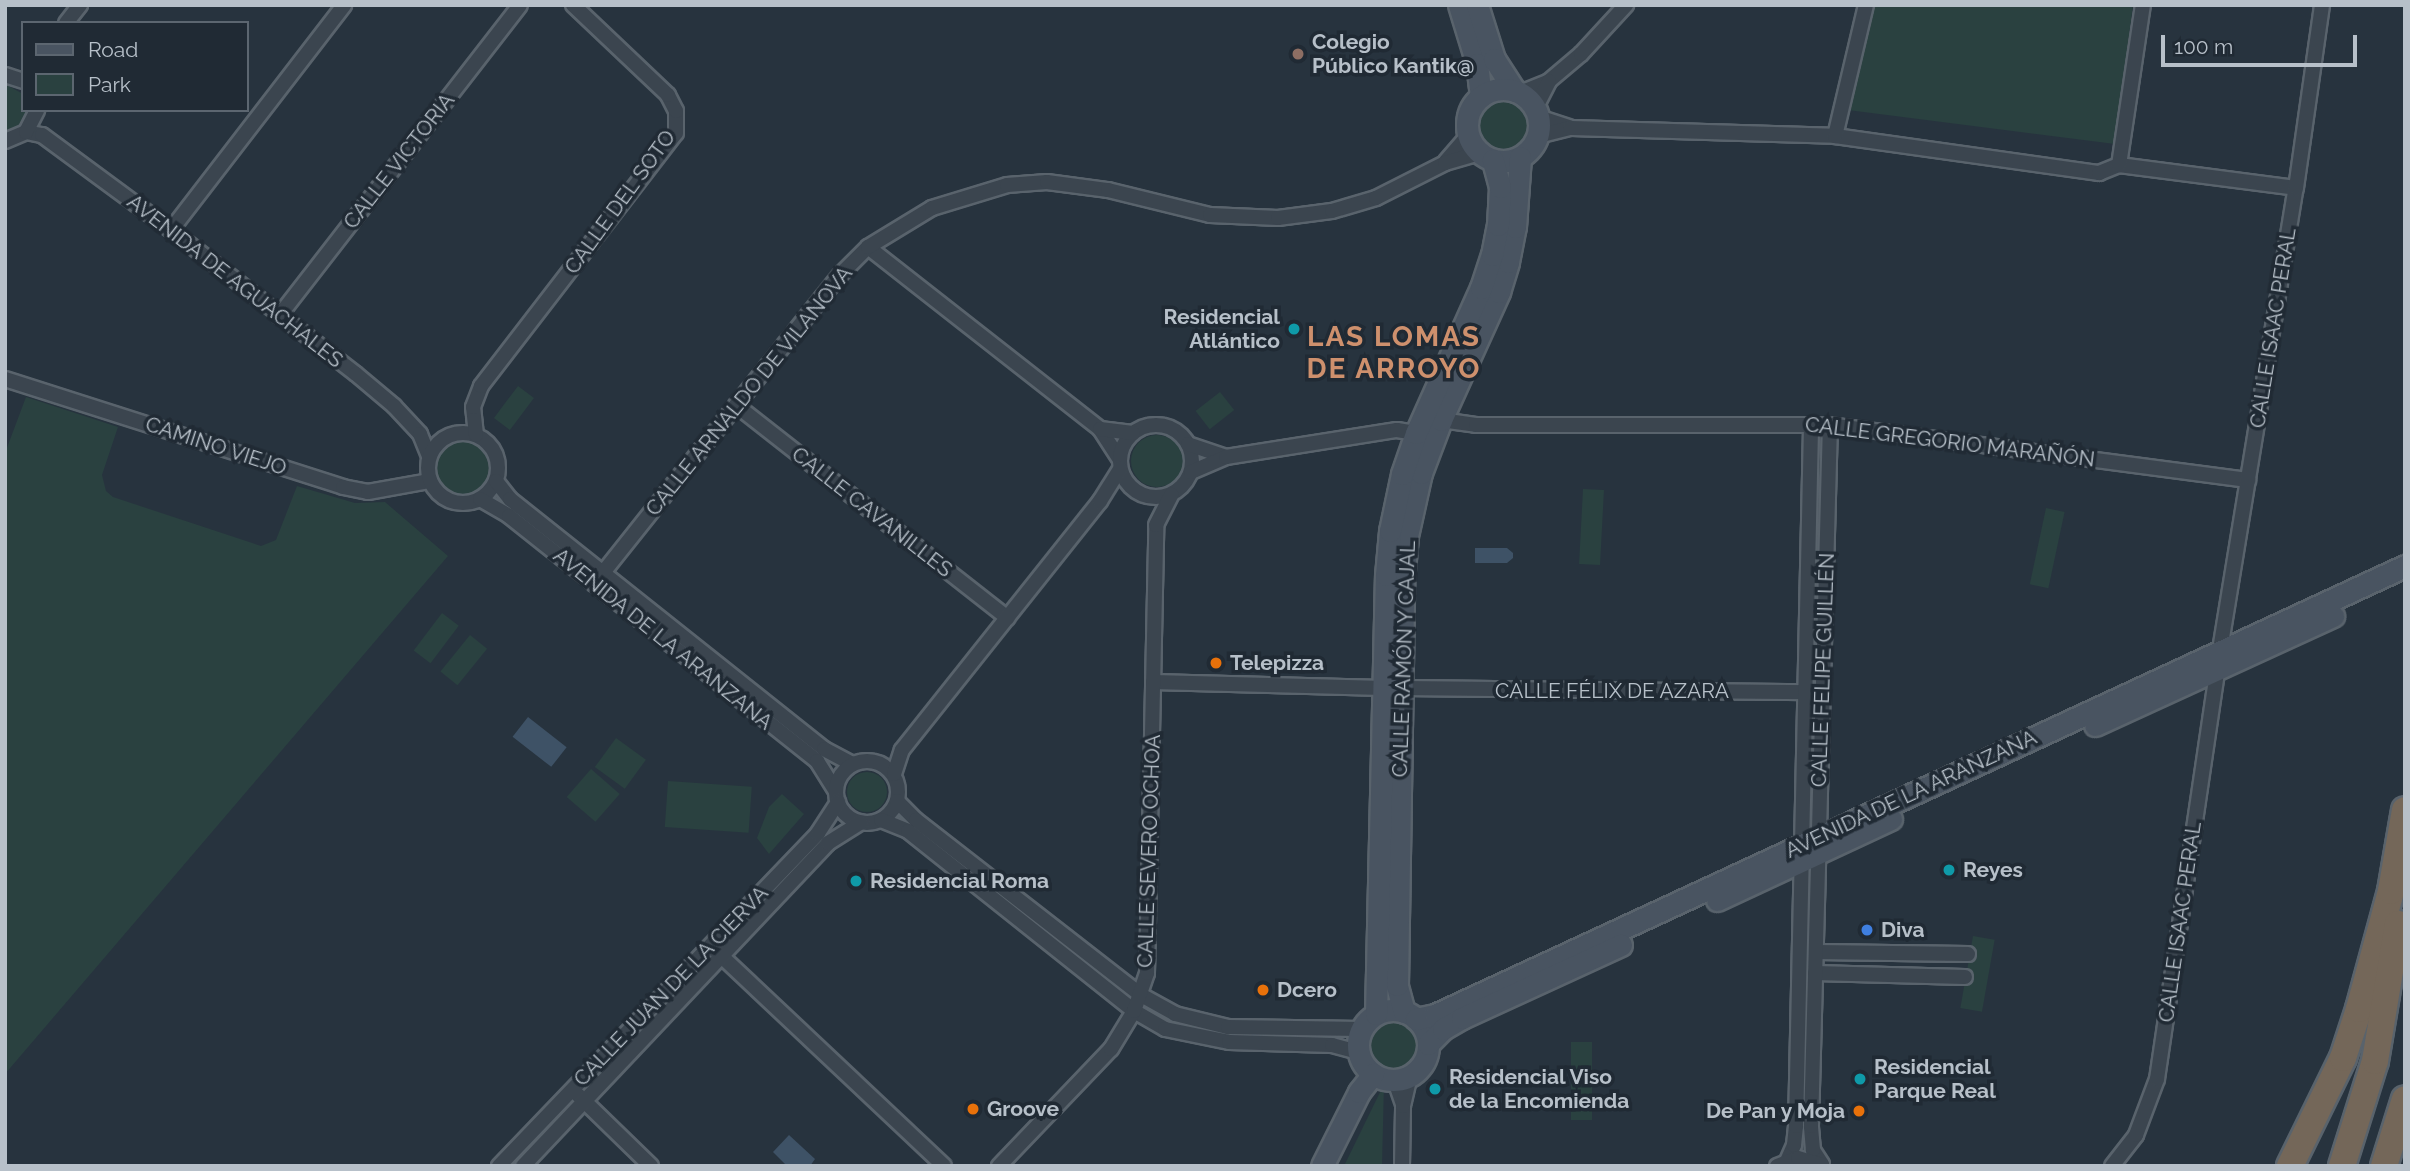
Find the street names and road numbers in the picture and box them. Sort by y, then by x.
street label: CALLE VICTORIA [338,88,460,234]
street label: CALLE DEL SOTO [559,125,681,279]
street label: AVENIDA DE AGUACHALES [122,189,348,373]
street label: CALLE ISAAC PERAL [2245,226,2301,430]
street label: CALLE ARNALDO DE VILANOVA [640,261,858,521]
street label: CAMINO VIEJO [142,411,290,481]
street label: CALLE GREGORIO MARAÑÓN [1804,412,2096,472]
street label: CALLE CAVANILLES [787,442,957,582]
street label: CALLE RAMÓN Y CAJAL [1387,540,1421,778]
street label: AVENIDA DE LA ARANZANA [548,542,778,736]
street label: CALLE FELIPE GUILLÉN [1806,552,1840,788]
street label: CALLE FÉLIX DE AZARA [1495,678,1729,704]
street label: AVENIDA DE LA ARANZANA [1780,724,2042,864]
street label: CALLE SEVERO OCHOA [1132,734,1166,968]
street label: CALLE ISAAC PERAL [2153,820,2207,1024]
street label: CALLE JUAN DE LA CIERVA [568,880,774,1092]

